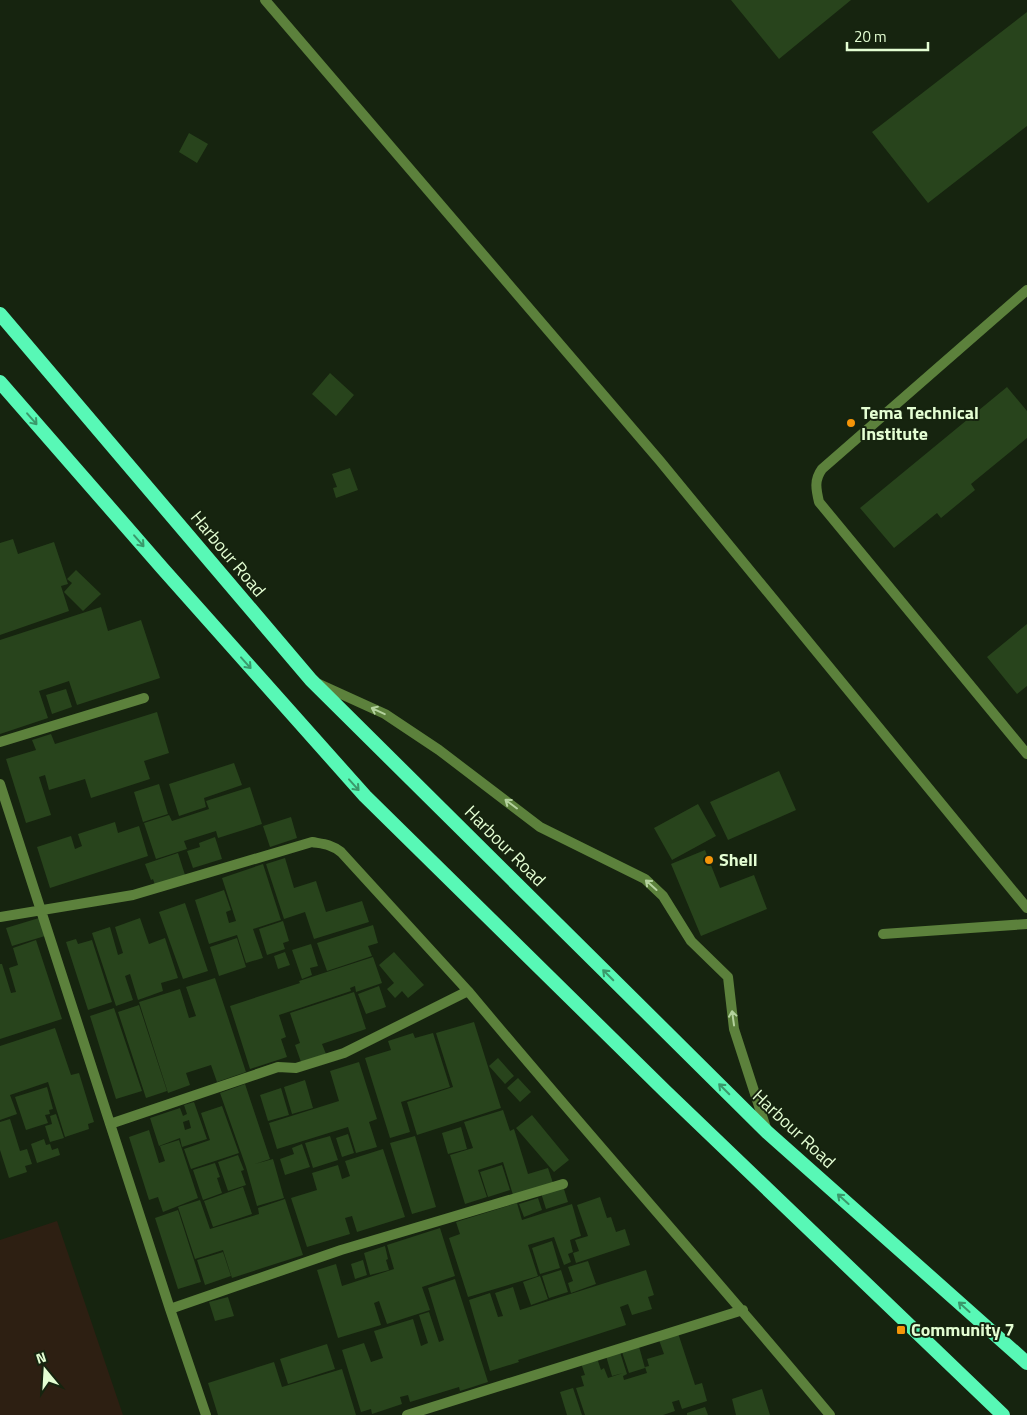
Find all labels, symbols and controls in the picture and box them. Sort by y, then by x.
scale bar [847,20,928,52]
text: 20 m [854,25,887,48]
place label: Tema Technical Institute [861,399,979,447]
one-way arrow [26,412,38,425]
marker: Tema Technical Institute [845,417,857,429]
street label: Harbour Road [184,505,273,603]
one-way arrow [133,535,144,548]
one-way arrow [240,657,252,670]
one-way arrow [371,706,386,715]
one-way arrow [348,778,360,791]
street label: Harbour Road [459,799,552,892]
one-way arrow [505,799,518,810]
place label: Shell [719,846,758,873]
marker: Shell [703,854,715,866]
one-way arrow [644,879,657,891]
one-way arrow [602,969,614,981]
one-way arrow [728,1011,738,1027]
one-way arrow [717,1083,730,1095]
street label: Harbour Road [747,1083,842,1174]
one-way arrow [836,1194,849,1205]
one-way arrow [958,1302,971,1313]
place label: Community 7 [911,1316,1015,1343]
marker: Community 7 [895,1324,907,1336]
north arrow [20,1345,70,1395]
text: N [33,1346,49,1369]

